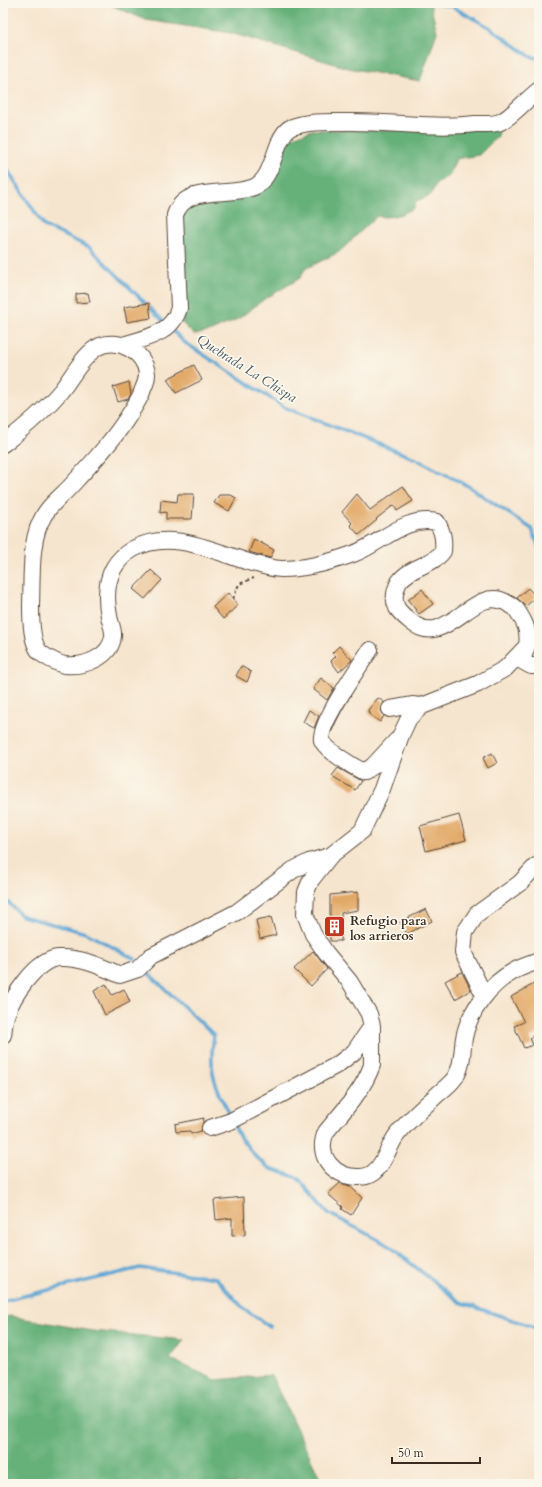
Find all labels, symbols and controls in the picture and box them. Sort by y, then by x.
water label: Quebrada La Chispa [193,330,300,407]
place label: Refugio para los arrieros [350,912,427,945]
building icon: Refugio para los arrieros [322,914,348,940]
scale bar [392,1439,480,1465]
text: 50 m [398,1445,425,1461]

